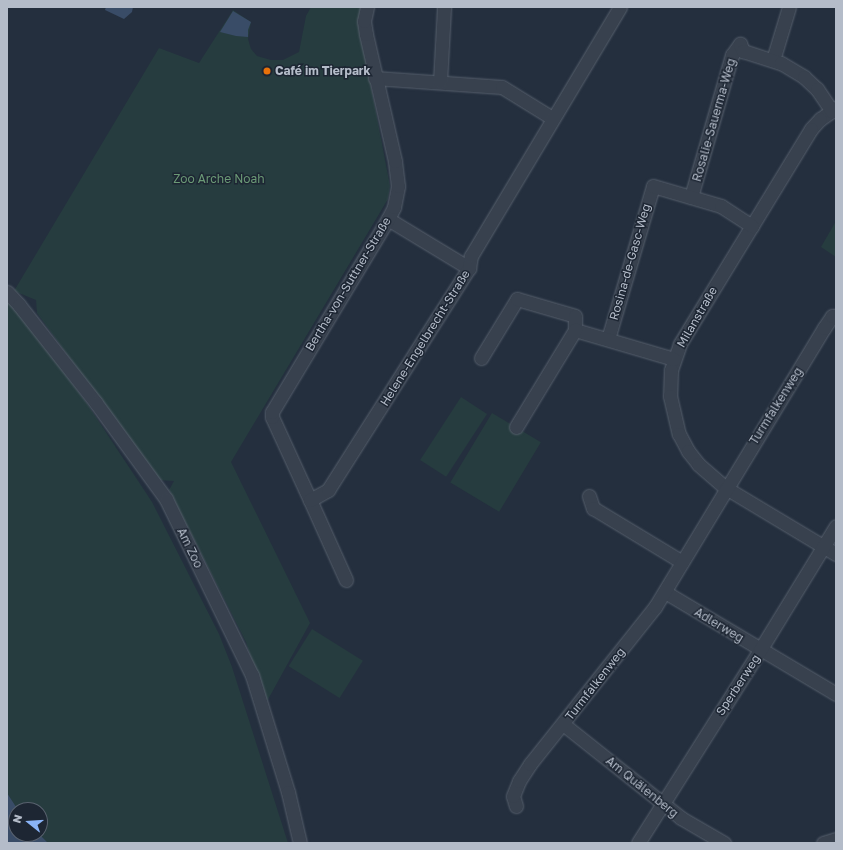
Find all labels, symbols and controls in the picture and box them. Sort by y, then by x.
street label: Rosalie-Sauerma-Weg [689,57,739,183]
place label: Café im Tierpark [275,64,370,78]
marker: Café im Tierpark [262,66,272,76]
park label: Zoo Arche Noah [173,172,265,186]
street label: Rosina-de-Gasc-Weg [606,202,654,322]
street label: Bertha-von-Suttner-Straße [302,214,394,354]
street label: Helene-Engelbrecht-Straße [377,267,473,409]
street label: Milanstraße [674,284,720,350]
street label: Turmfalkenweg [746,365,806,447]
street label: Am Zoo [174,526,206,570]
street label: Adlerweg [692,605,746,645]
street label: Turmfalkenweg [562,645,628,723]
street label: Sperberweg [713,652,763,718]
street label: Am Quälenberg [603,753,681,821]
north arrow [8,802,48,842]
text: N [10,813,24,825]

